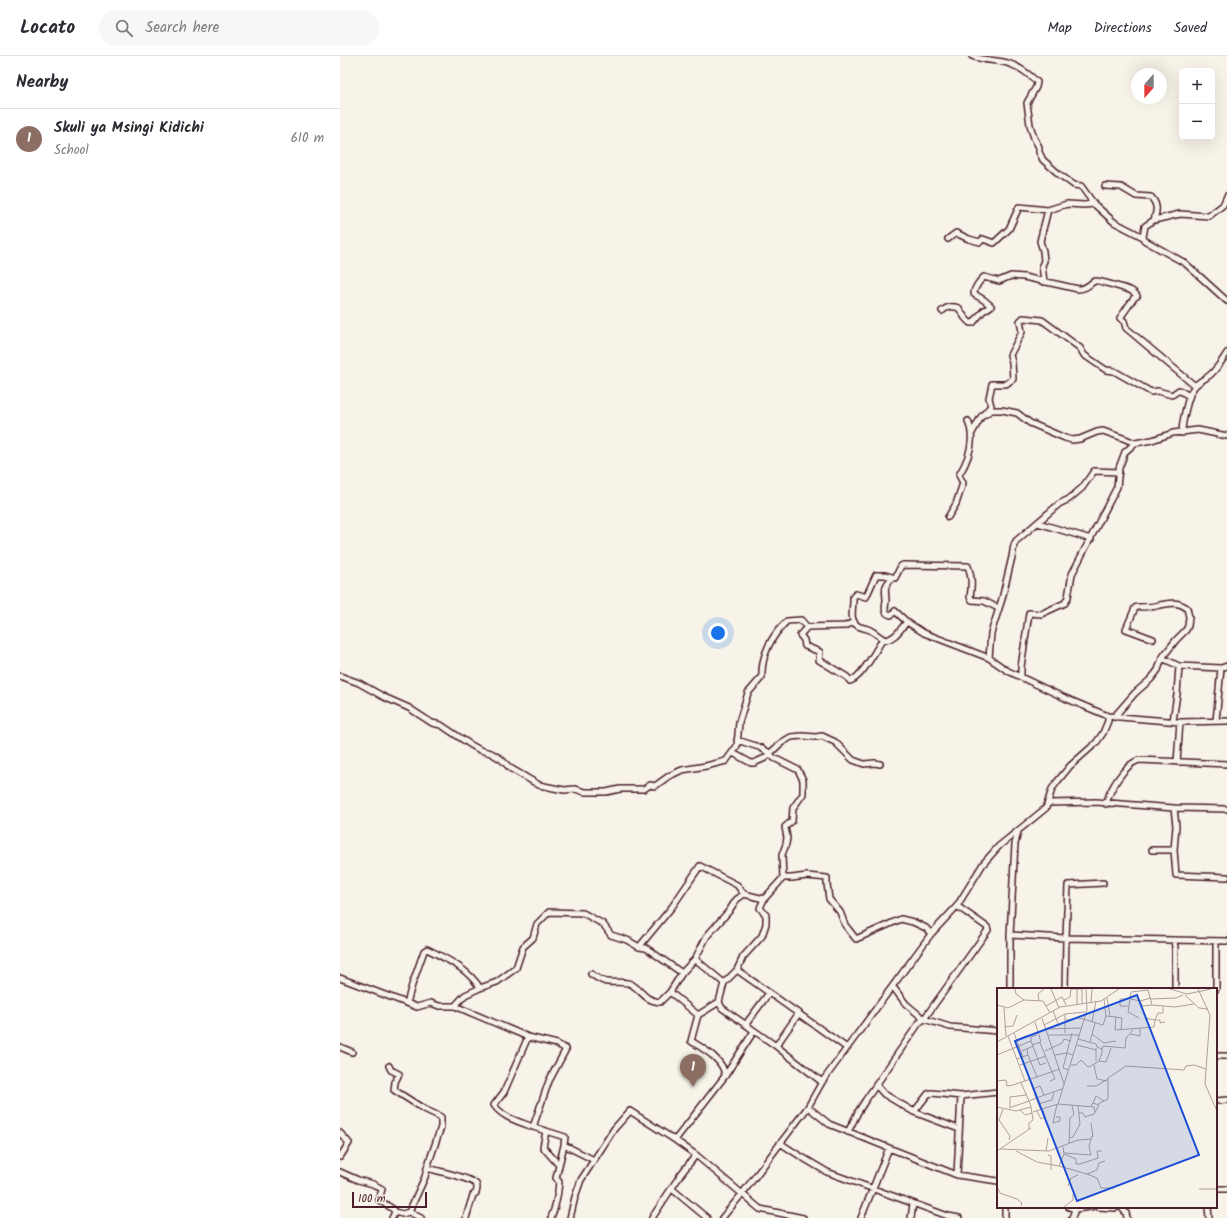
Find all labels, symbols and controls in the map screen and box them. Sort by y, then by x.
search box [99,10,379,46]
text: Locato [20,13,75,43]
text: Search here [145,16,219,40]
icon: search [113,17,135,39]
text: Map [1047,17,1072,39]
text: Directions [1094,17,1152,39]
text: Saved [1174,17,1207,39]
north arrow [1131,68,1167,104]
map controls [1179,68,1215,140]
button: + [1179,68,1215,104]
text: Nearby [16,69,68,96]
button: − [1179,104,1215,140]
text: Skuli ya Msingi Kidichi [54,116,204,140]
text: 1 [27,128,31,149]
text: 610 m [291,128,324,149]
text: School [54,140,89,161]
your location [708,623,728,643]
inset map [997,988,1217,1208]
pin: 1 [680,1054,706,1087]
scale bar [352,1190,427,1209]
text: 100 m [358,1190,386,1208]

